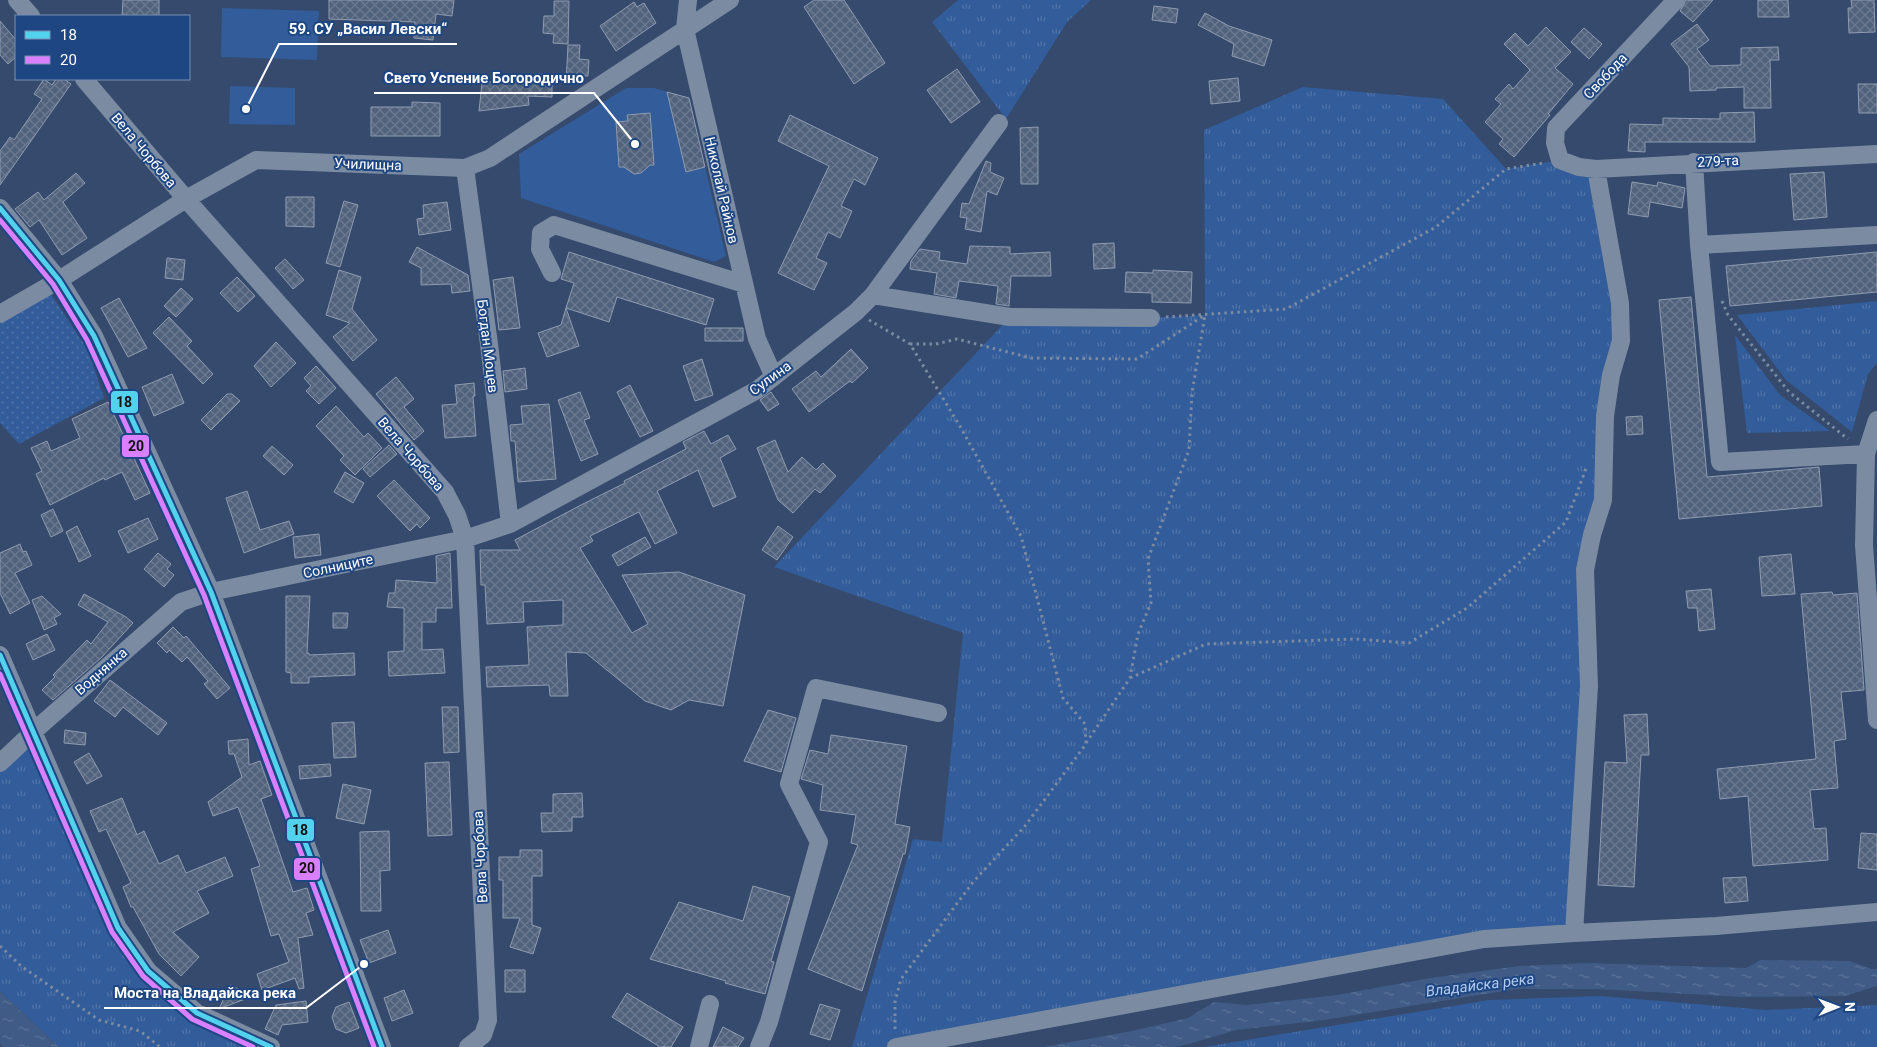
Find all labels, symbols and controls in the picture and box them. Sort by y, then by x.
callout: 59. СУ „Васил Левски“ [279,14,457,44]
legend [15,15,190,80]
text: 59. СУ „Васил Левски“ [289,20,447,38]
text: 18 [60,26,77,44]
street label: Свобода [1580,50,1630,102]
text: 20 [60,51,77,69]
callout: Свето Успение Богородично [374,63,594,93]
text: Свето Успение Богородично [384,69,584,87]
street label: Вела Чорбова [108,110,180,190]
street label: Николай Райнов [702,135,742,245]
street label: 279-та [1697,152,1739,170]
street label: Училищна [334,155,402,173]
street label: Богдан Моцев [474,298,502,394]
street label: Сулина [746,358,794,398]
line badge: 18 [110,390,139,414]
text: 18 [116,394,132,410]
street label: Вела Чорбова [375,414,447,494]
line badge: 20 [121,434,150,458]
text: 20 [128,438,144,454]
street label: Солниците [301,551,375,581]
street label: Воднянка [72,644,130,698]
street label: Вела Чорбова [470,811,490,903]
line badge: 18 [286,818,315,842]
text: 18 [292,822,308,838]
line badge: 20 [293,857,321,881]
text: 20 [299,860,315,876]
water label: Владайска река [1425,969,1535,1001]
callout: Моста на Владайска река [104,978,306,1008]
north arrow [1812,982,1862,1032]
text: Моста на Владайска река [114,984,296,1002]
text: N [1842,1002,1858,1012]

